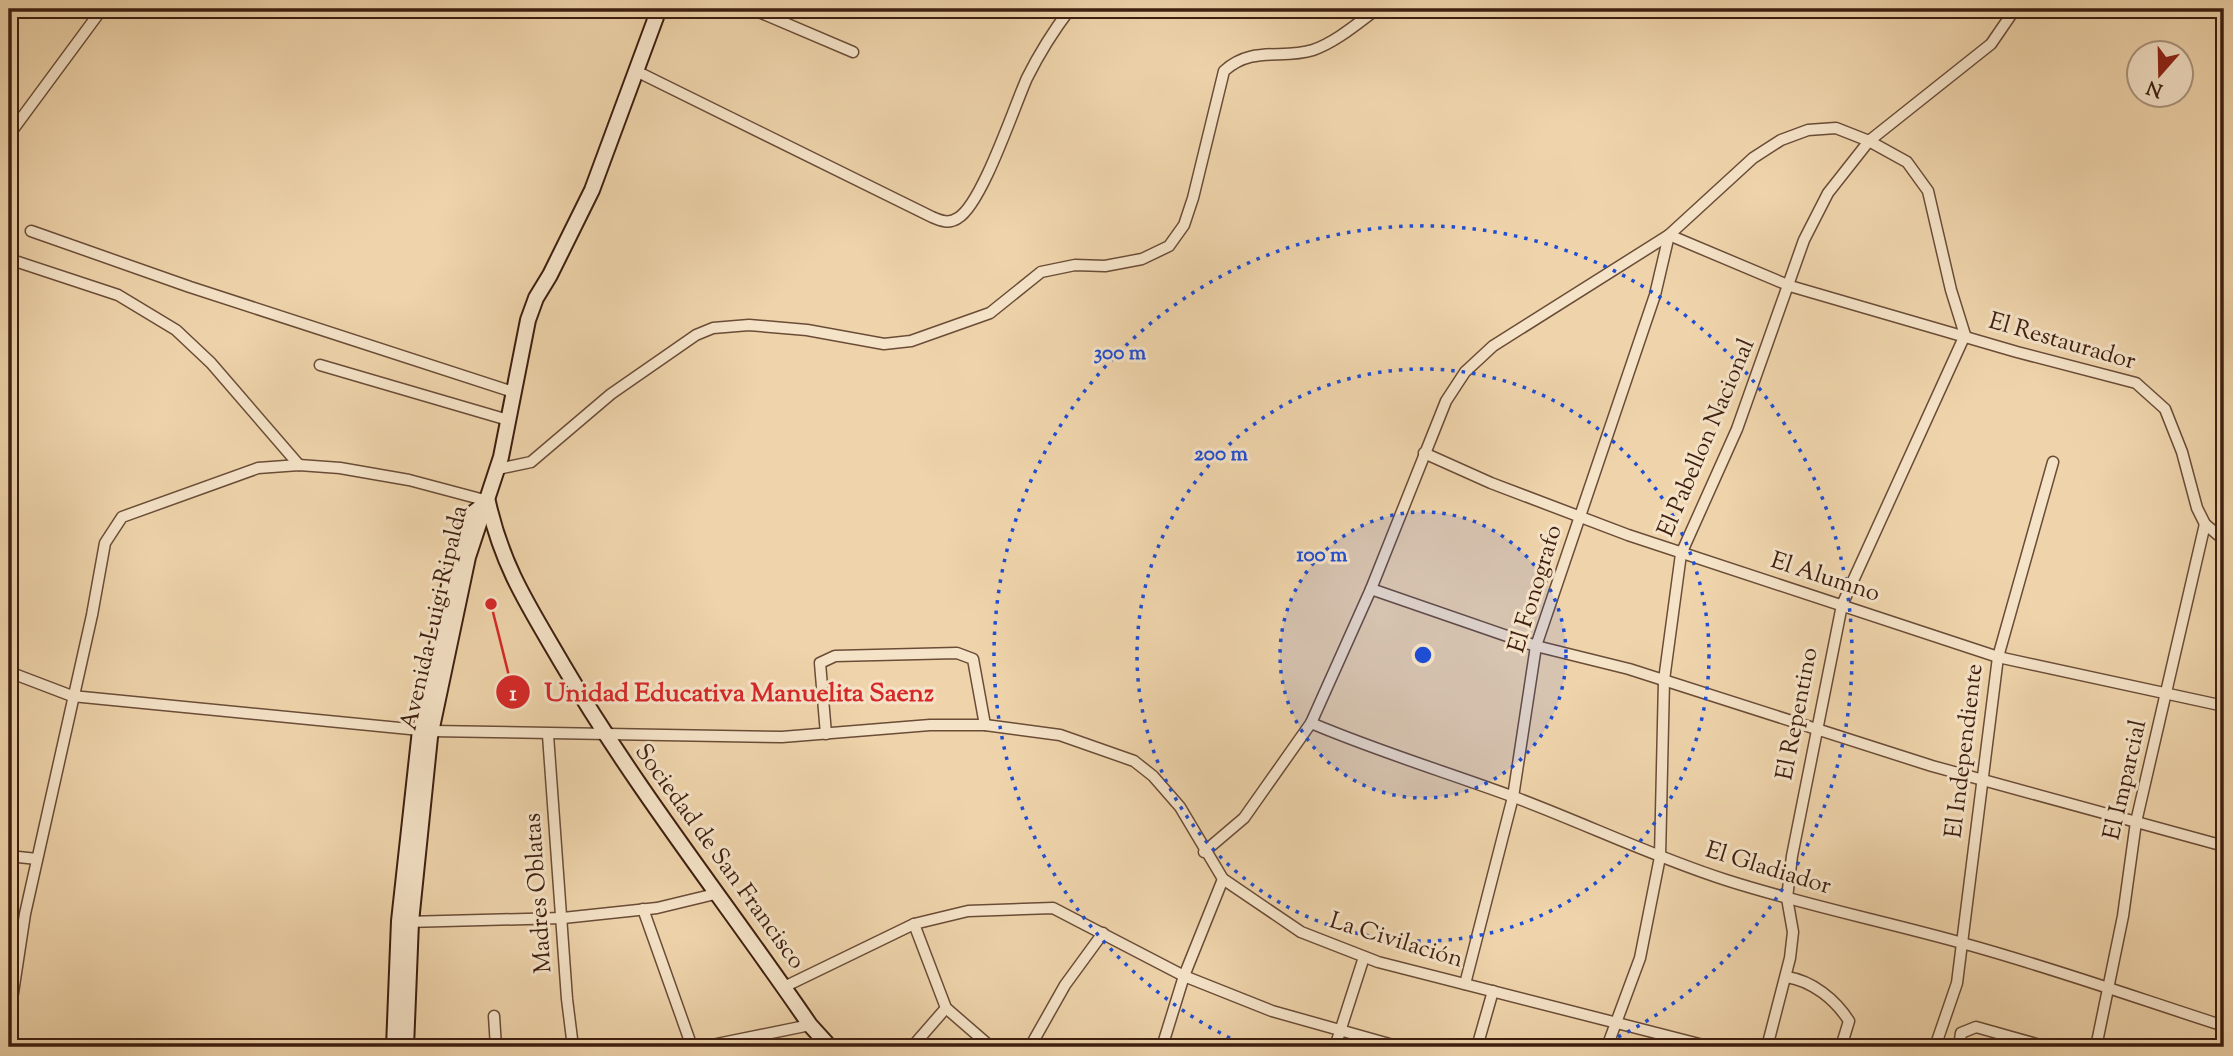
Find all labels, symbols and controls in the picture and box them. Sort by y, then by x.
north arrow [2124,38,2194,108]
text: N [2143,72,2167,103]
street label: El Restaurador [1985,305,2139,379]
street label: El Pabellon Nacional [1650,333,1764,542]
text: 300 m [1094,339,1147,369]
text: 200 m [1194,440,1249,470]
street label: Avenida Luigi Ripalda [393,502,477,734]
street label: El Fonografo [1500,521,1572,657]
text: 100 m [1297,541,1348,571]
street label: El Alumno [1766,544,1884,612]
centre of rings [1411,643,1435,667]
street label: El Repentino [1768,645,1828,783]
street label: El Independiente [1937,662,1993,840]
callout: Unidad Educativa Manuelita Saenz [495,669,948,716]
text: Unidad Educativa Manuelita Saenz [544,676,934,713]
text: 1 [509,680,517,710]
street label: El Imparcial [2096,716,2156,843]
street label: Sociedad de San Francisco [625,737,813,977]
street label: Madres Oblatas [516,812,562,974]
street label: El Gladiador [1701,834,1835,904]
street label: La Civilación [1325,905,1467,977]

